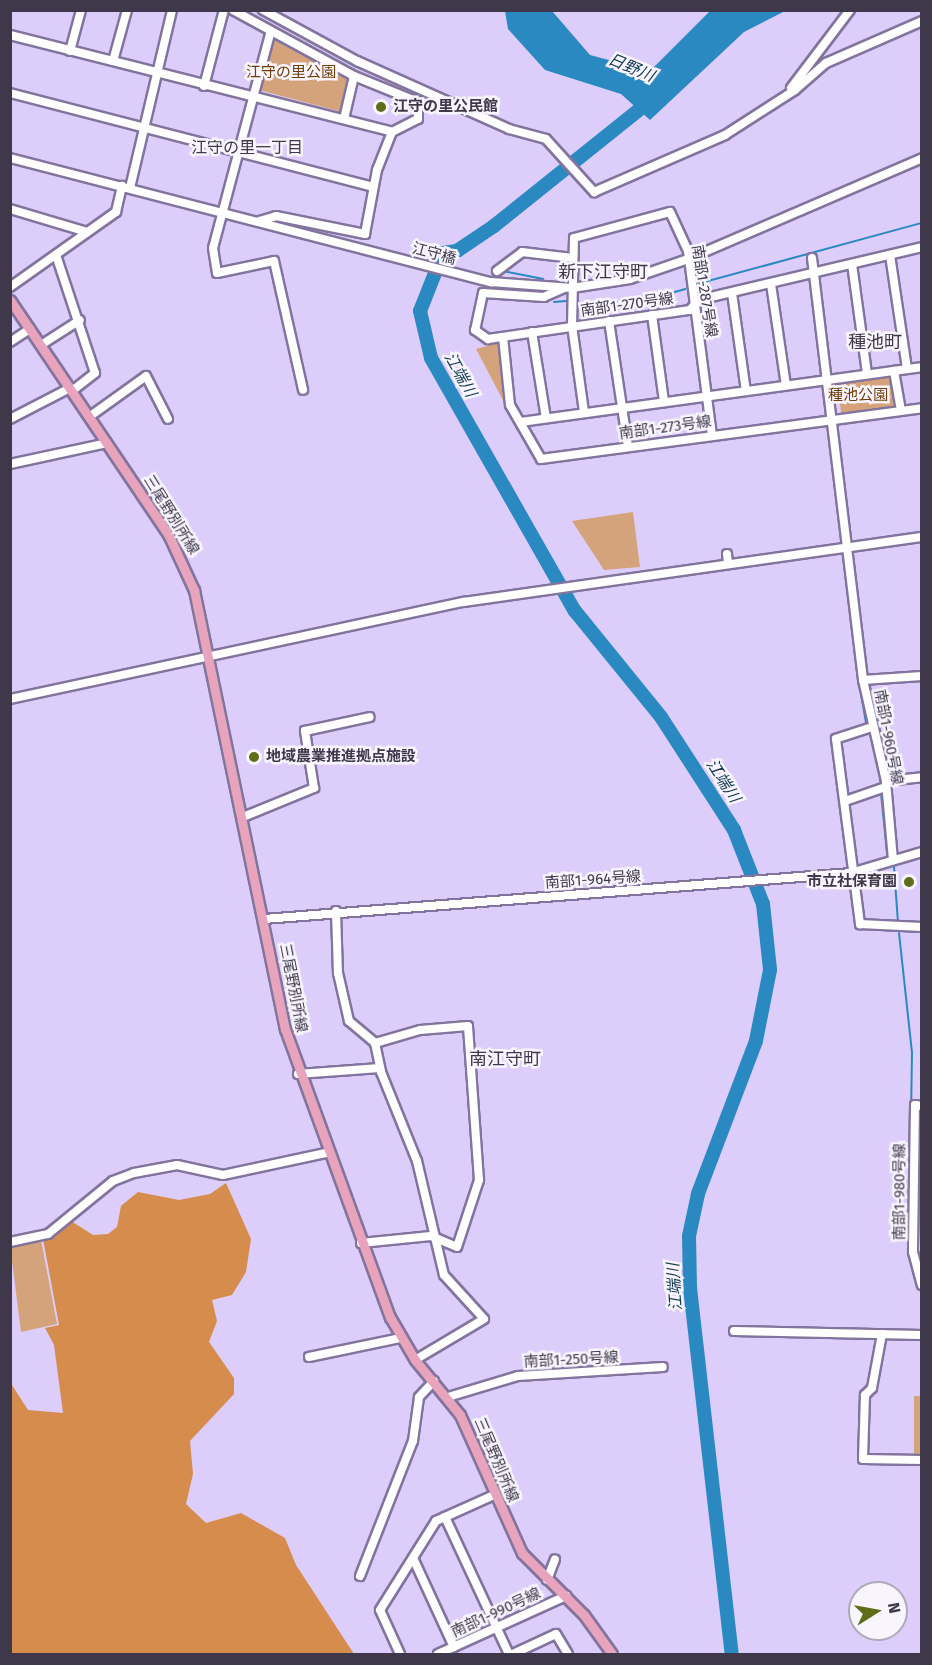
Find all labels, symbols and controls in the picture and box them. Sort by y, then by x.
water label: 日野川 [605,50,657,86]
park label: 江守の里公園 [246,64,336,82]
place label: 江守の里公民館 [393,98,498,116]
marker: 江守の里公民館 [374,100,388,114]
district label: 江守の里一丁目 [191,138,303,158]
street label: 江守橋 [410,239,458,269]
street label: 南部1-287号線 [688,243,720,339]
district label: 新下江守町 [558,261,648,283]
street label: 南部1-270号線 [579,290,675,320]
district label: 種池町 [848,331,902,353]
water label: 江端川 [440,349,480,401]
park label: 種池公園 [828,387,888,405]
street label: 南部1-273号線 [618,413,712,443]
street label: 三尾野別所線 [140,472,202,558]
street label: 南部1-960号線 [870,688,906,786]
place label: 地域農業推進拠点施設 [266,748,416,766]
marker: 地域農業推進拠点施設 [247,750,261,764]
water label: 江端川 [702,756,744,806]
street label: 南部1-964号線 [544,868,642,892]
place label: 市立社保育園 [807,873,897,891]
marker: 市立社保育園 [902,875,916,889]
street label: 三尾野別所線 [276,942,310,1034]
district label: 南江守町 [469,1048,541,1070]
street label: 南部1-980号線 [891,1144,909,1240]
water label: 江端川 [664,1262,686,1312]
street label: 南部1-250号線 [523,1349,619,1371]
street label: 三尾野別所線 [470,1415,522,1505]
north arrow [848,1581,908,1641]
street label: 南部1-990号線 [448,1584,544,1642]
text: N [884,1601,905,1615]

